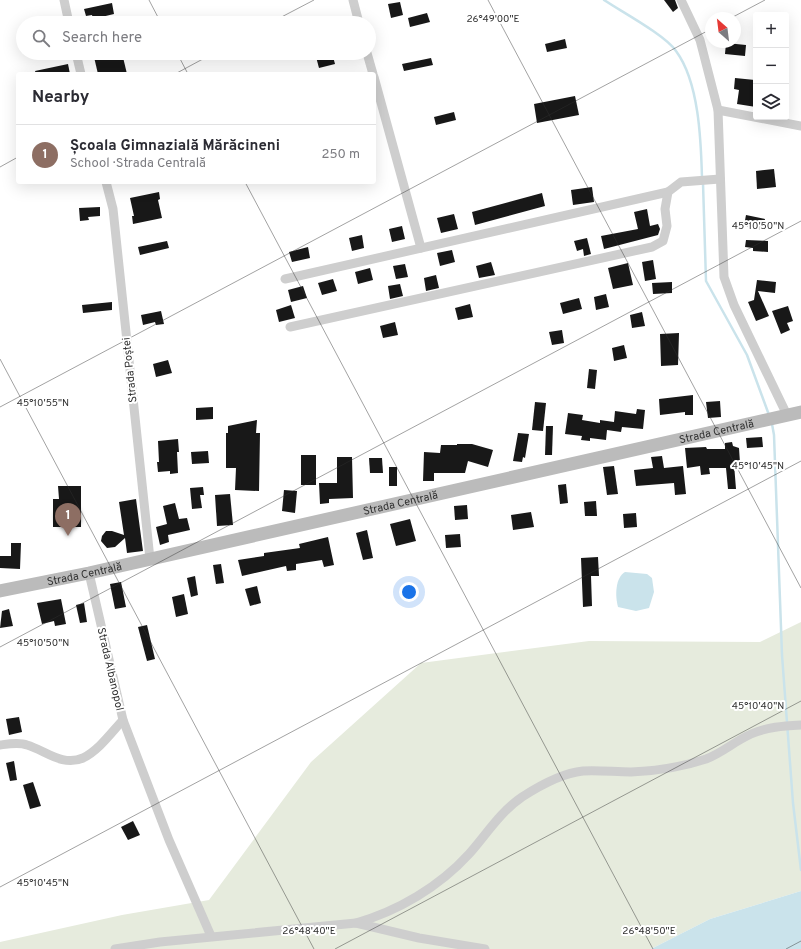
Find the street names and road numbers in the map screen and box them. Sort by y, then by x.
street label: Strada Poștei [120,337,140,403]
street label: Strada Centrală [678,417,756,447]
street label: Strada Centrală [362,488,440,519]
street label: Strada Centrală [46,560,123,589]
street label: Strada Albanopol [94,626,126,712]

